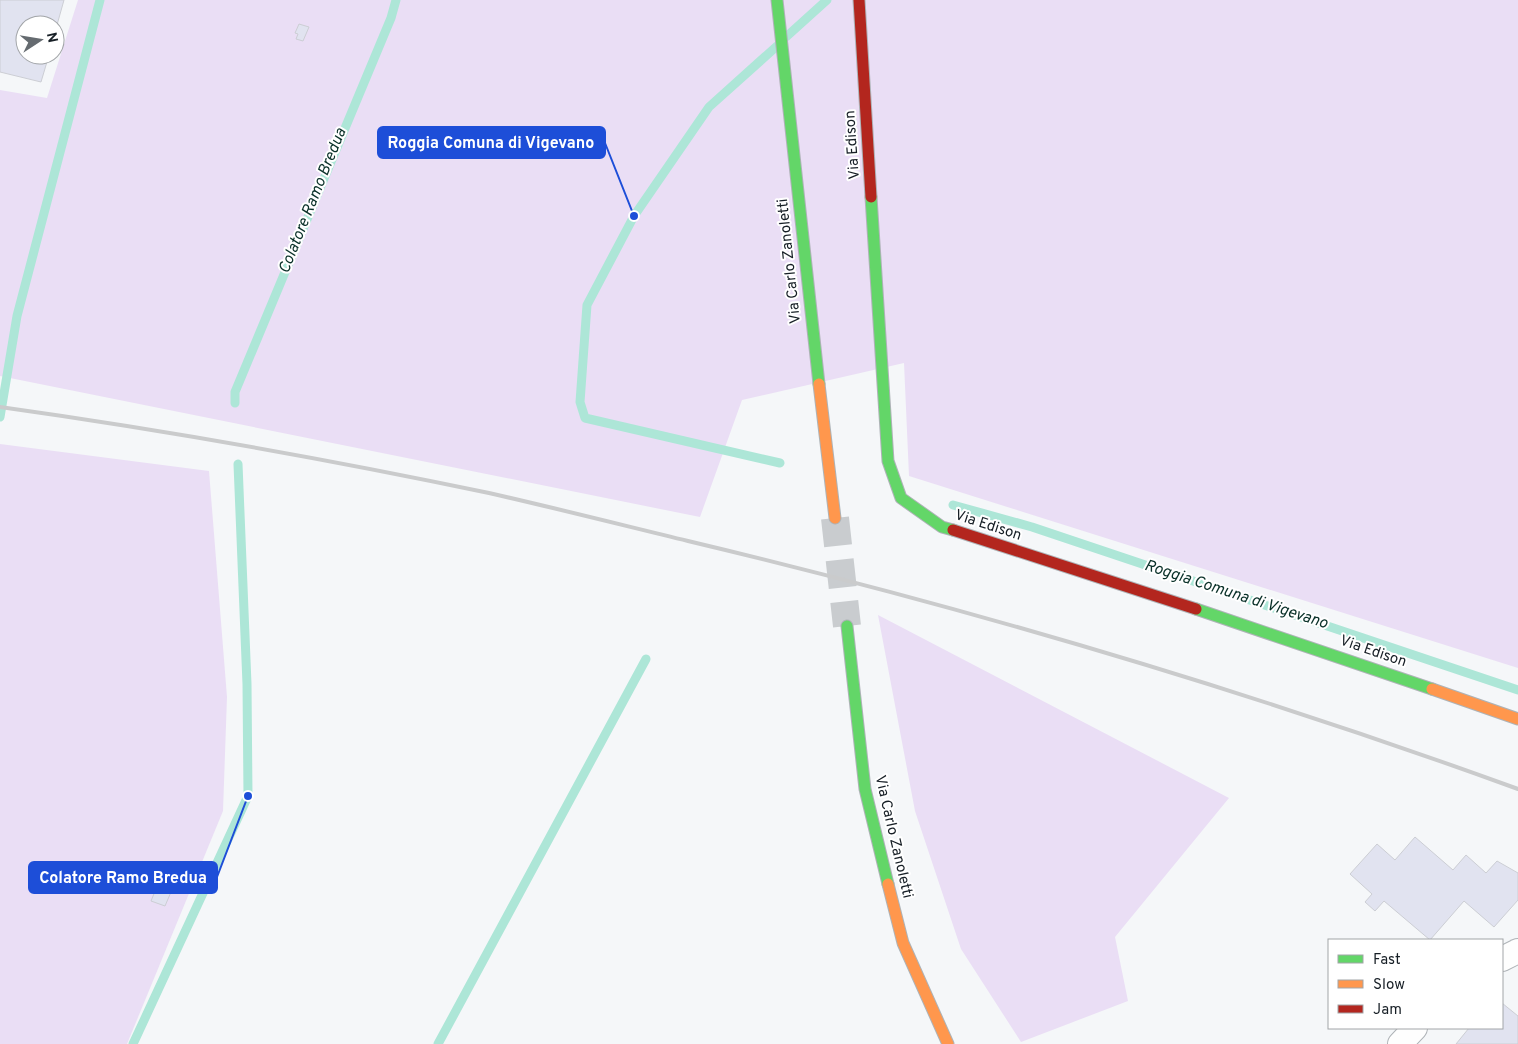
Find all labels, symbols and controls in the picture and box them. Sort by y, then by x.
north arrow [15,15,65,65]
text: N [42,31,61,44]
street label: Via Edison [841,110,865,180]
water label: Colatore Ramo Bredua [275,125,352,277]
callout: Roggia Comuna di Vigevano [378,127,605,158]
text: Roggia Comuna di Vigevano [388,134,594,154]
street label: Via Carlo Zanoletti [774,197,806,325]
street label: Via Edison [952,506,1024,546]
water label: Roggia Comuna di Vigevano [1142,556,1331,634]
street label: Via Edison [1337,632,1409,672]
street label: Via Carlo Zanoletti [870,774,916,900]
callout: Colatore Ramo Bredua [29,862,217,893]
text: Colatore Ramo Bredua [39,869,207,889]
legend [1328,939,1503,1029]
text: Fast [1373,951,1401,970]
text: Slow [1373,976,1405,995]
text: Jam [1373,1001,1402,1020]

